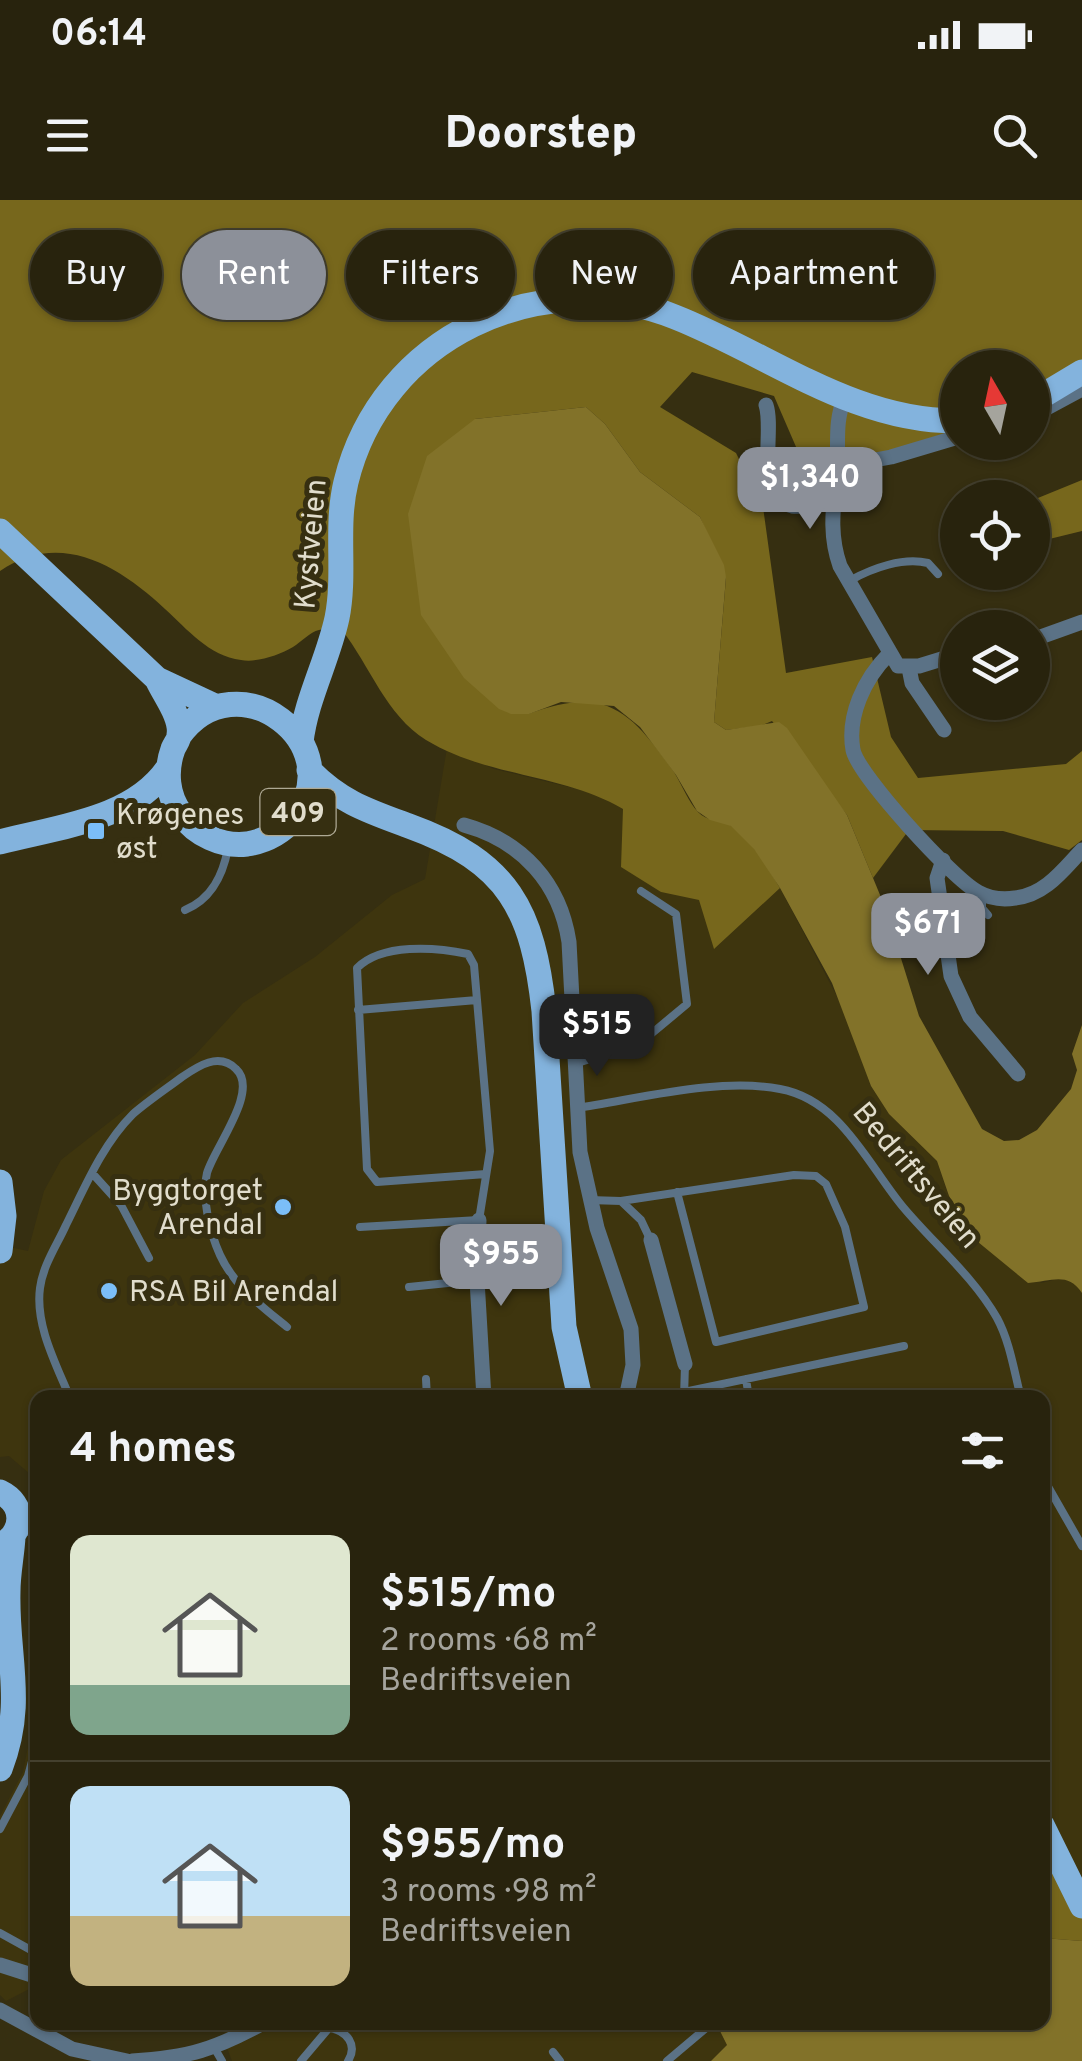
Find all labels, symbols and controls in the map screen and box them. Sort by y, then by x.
text: 06:14 [50,11,147,60]
text: Doorstep [445,107,637,164]
icon: menu [40,108,95,163]
icon: search [987,108,1042,163]
chip: Buy [30,230,162,320]
chip: Rent [182,230,326,320]
chip: Filters [346,230,515,320]
chip: New [535,230,673,320]
chip: Apartment [693,230,934,320]
north arrow [940,350,1050,460]
map controls [940,350,1050,720]
pin: $1,340 [729,447,891,532]
text: $1,340 [759,459,861,499]
street label: Kystveien [288,477,337,611]
button: locate [940,480,1050,590]
button: layers [940,610,1050,720]
road number: 409 [260,789,336,835]
place label: Krøgenes øst [116,798,244,869]
marker: Krøgenes øst [85,820,107,842]
pin: $671 [869,893,987,978]
text: $671 [893,905,963,945]
pin: $515 [538,994,656,1079]
text: $515 [561,1006,633,1046]
street label: Bedriftsveien [843,1096,987,1257]
place label: Byggtorget Arendal [112,1174,263,1245]
marker: Byggtorget Arendal [272,1196,294,1218]
pin: $955 [442,1224,560,1309]
text: $955 [462,1236,540,1276]
place label: RSA Bil Arendal [129,1275,338,1312]
marker: RSA Bil Arendal [98,1280,120,1302]
icon: filters [955,1423,1010,1478]
text: 4 homes [70,1424,237,1477]
text: $515/mo [380,1569,556,1622]
icon: home [150,1575,270,1695]
text: 2 rooms · 68 m² [380,1622,597,1662]
text: Bedriftsveien [380,1662,572,1702]
text: $955/mo [380,1820,565,1873]
icon: home [150,1826,270,1946]
text: 3 rooms · 98 m² [380,1873,597,1913]
text: Bedriftsveien [380,1913,572,1953]

